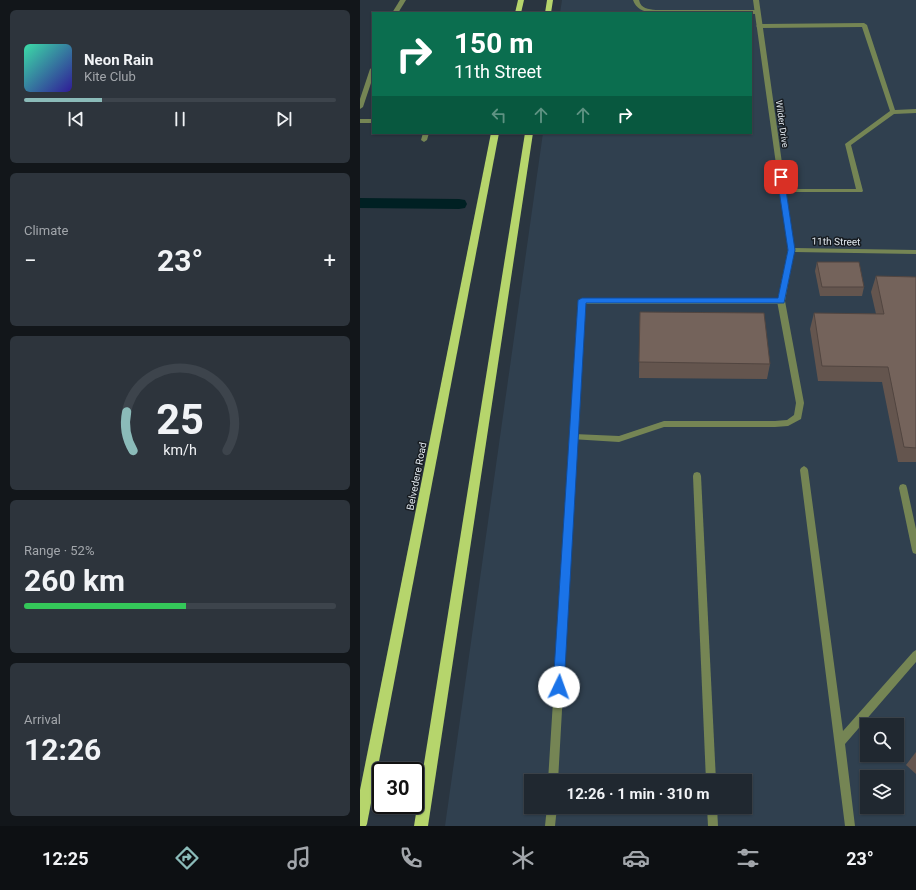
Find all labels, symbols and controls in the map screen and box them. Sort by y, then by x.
text: 150 m [454,27,533,60]
icon: right [388,28,440,80]
text: Neon Rain [84,51,153,69]
text: 11th Street [454,61,542,82]
text: Kite Club [84,69,136,84]
street label: Wilder Drive [774,100,790,149]
icon: left [488,104,510,126]
icon: ahead [530,104,552,126]
icon: ahead [572,104,594,126]
icon: right [614,104,636,126]
icon: previous [65,108,87,130]
icon: pause [169,108,191,130]
icon: next [273,108,295,130]
pin [764,160,798,194]
icon: arrive [770,166,792,188]
text: Climate [24,223,68,238]
street label: 11th Street [811,236,861,247]
text: 23° [157,243,203,278]
text: − [24,248,37,273]
text: + [324,248,336,273]
text: 25 [156,395,204,444]
street label: Belvedere Road [405,441,428,511]
text: km/h [163,442,197,458]
text: Range · 52% [24,543,94,558]
text: 260 km [24,563,125,598]
position arrow [538,666,580,708]
text: Arrival [24,712,61,727]
map controls [860,718,904,814]
button: search [860,718,904,762]
text: 12:26 [24,732,101,767]
speed limit sign: 30 [372,762,424,814]
button: layers [860,770,904,814]
text: 12:26 · 1 min · 310 m [567,785,709,803]
icon: directions [173,844,201,872]
icon: music [285,844,313,872]
icon: phone [397,844,425,872]
icon: climate [509,844,537,872]
icon: car [622,844,650,872]
icon: filters [734,844,762,872]
text: 12:25 [42,848,89,869]
text: 23° [846,848,874,869]

